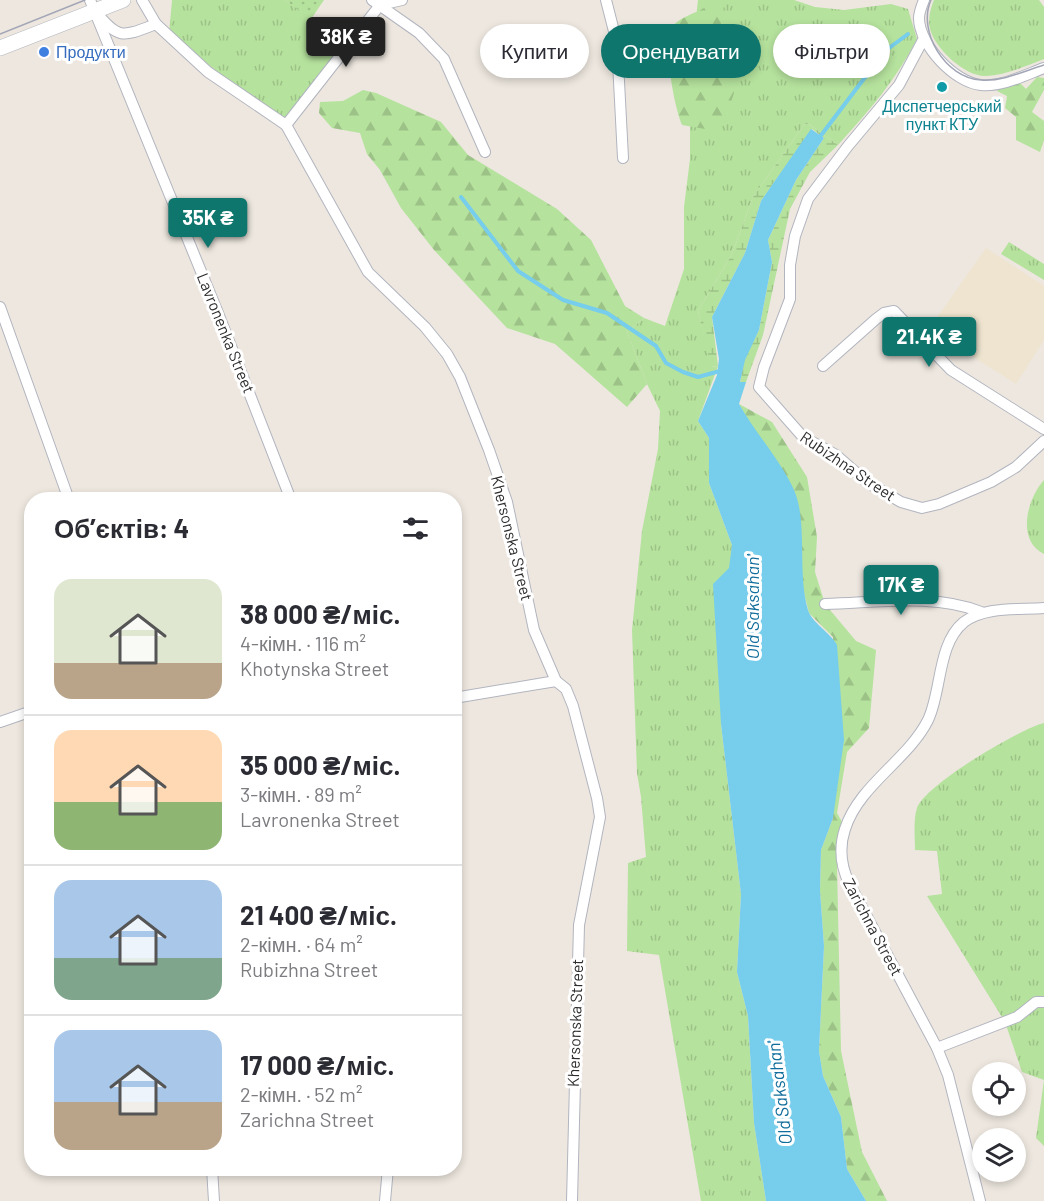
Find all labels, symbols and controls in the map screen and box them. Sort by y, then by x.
pin: 38K ₴ [304,17,388,68]
text: 38K ₴ [320,24,372,48]
chip: Купити [480,24,589,78]
chip: Орендувати [601,24,761,78]
chip: Фільтри [773,24,890,78]
place label: Продукти [56,42,126,61]
marker: Продукти [37,45,51,59]
marker: Диспетчерський пункт КТУ [935,80,949,94]
place label: Диспетчерський пункт КТУ [882,96,1002,133]
pin: 35K ₴ [166,198,250,249]
text: 35K ₴ [182,205,234,229]
street label: Lavronenka Street [194,270,259,396]
pin: 21.4K ₴ [874,317,984,368]
text: 21.4K ₴ [896,324,962,348]
street label: Rubizhna Street [797,427,899,504]
street label: Khersonska Street [488,473,537,602]
text: Об’єктів: 4 [54,512,189,543]
icon: filters [399,512,432,545]
water label: Old Saksahan' [741,554,763,659]
pin: 17K ₴ [859,565,943,616]
text: 17K ₴ [878,572,924,596]
text: 38 000 ₴/міс. [240,598,401,629]
icon: home [102,603,174,675]
text: 4-кімн. · 116 m² [240,631,366,655]
text: Khotynska Street [240,656,389,680]
text: 35 000 ₴/міс. [240,749,401,780]
icon: home [102,754,174,826]
text: 3-кімн. · 89 m² [240,782,362,806]
text: Lavronenka Street [240,807,400,831]
street label: Zarichna Street [840,875,907,979]
text: 21 400 ₴/міс. [240,899,397,930]
icon: home [102,904,174,976]
text: 2-кімн. · 64 m² [240,932,363,956]
text: Rubizhna Street [240,957,378,981]
street label: Khersonska Street [563,959,586,1087]
water label: Old Saksahan' [762,1039,796,1146]
text: 17 000 ₴/міс. [240,1049,395,1080]
icon: home [102,1054,174,1126]
map controls [972,1062,1026,1182]
button: locate [972,1062,1026,1116]
text: 2-кімн. · 52 m² [240,1082,362,1106]
text: Zarichna Street [240,1107,374,1131]
button: layers [972,1128,1026,1182]

